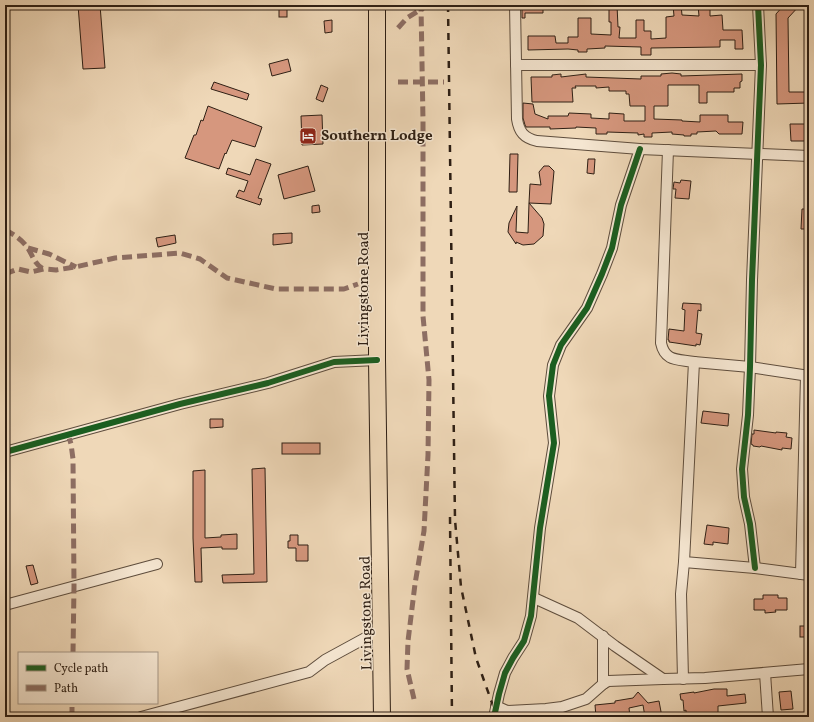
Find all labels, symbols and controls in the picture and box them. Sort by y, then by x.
hotel icon: Southern Lodge [298,126,318,146]
place label: Southern Lodge [321,126,433,147]
street label: Livingstone Road [354,232,375,346]
street label: Livingstone Road [356,556,378,670]
legend [18,652,158,704]
text: Cycle path [54,661,109,677]
text: Path [54,681,78,697]

